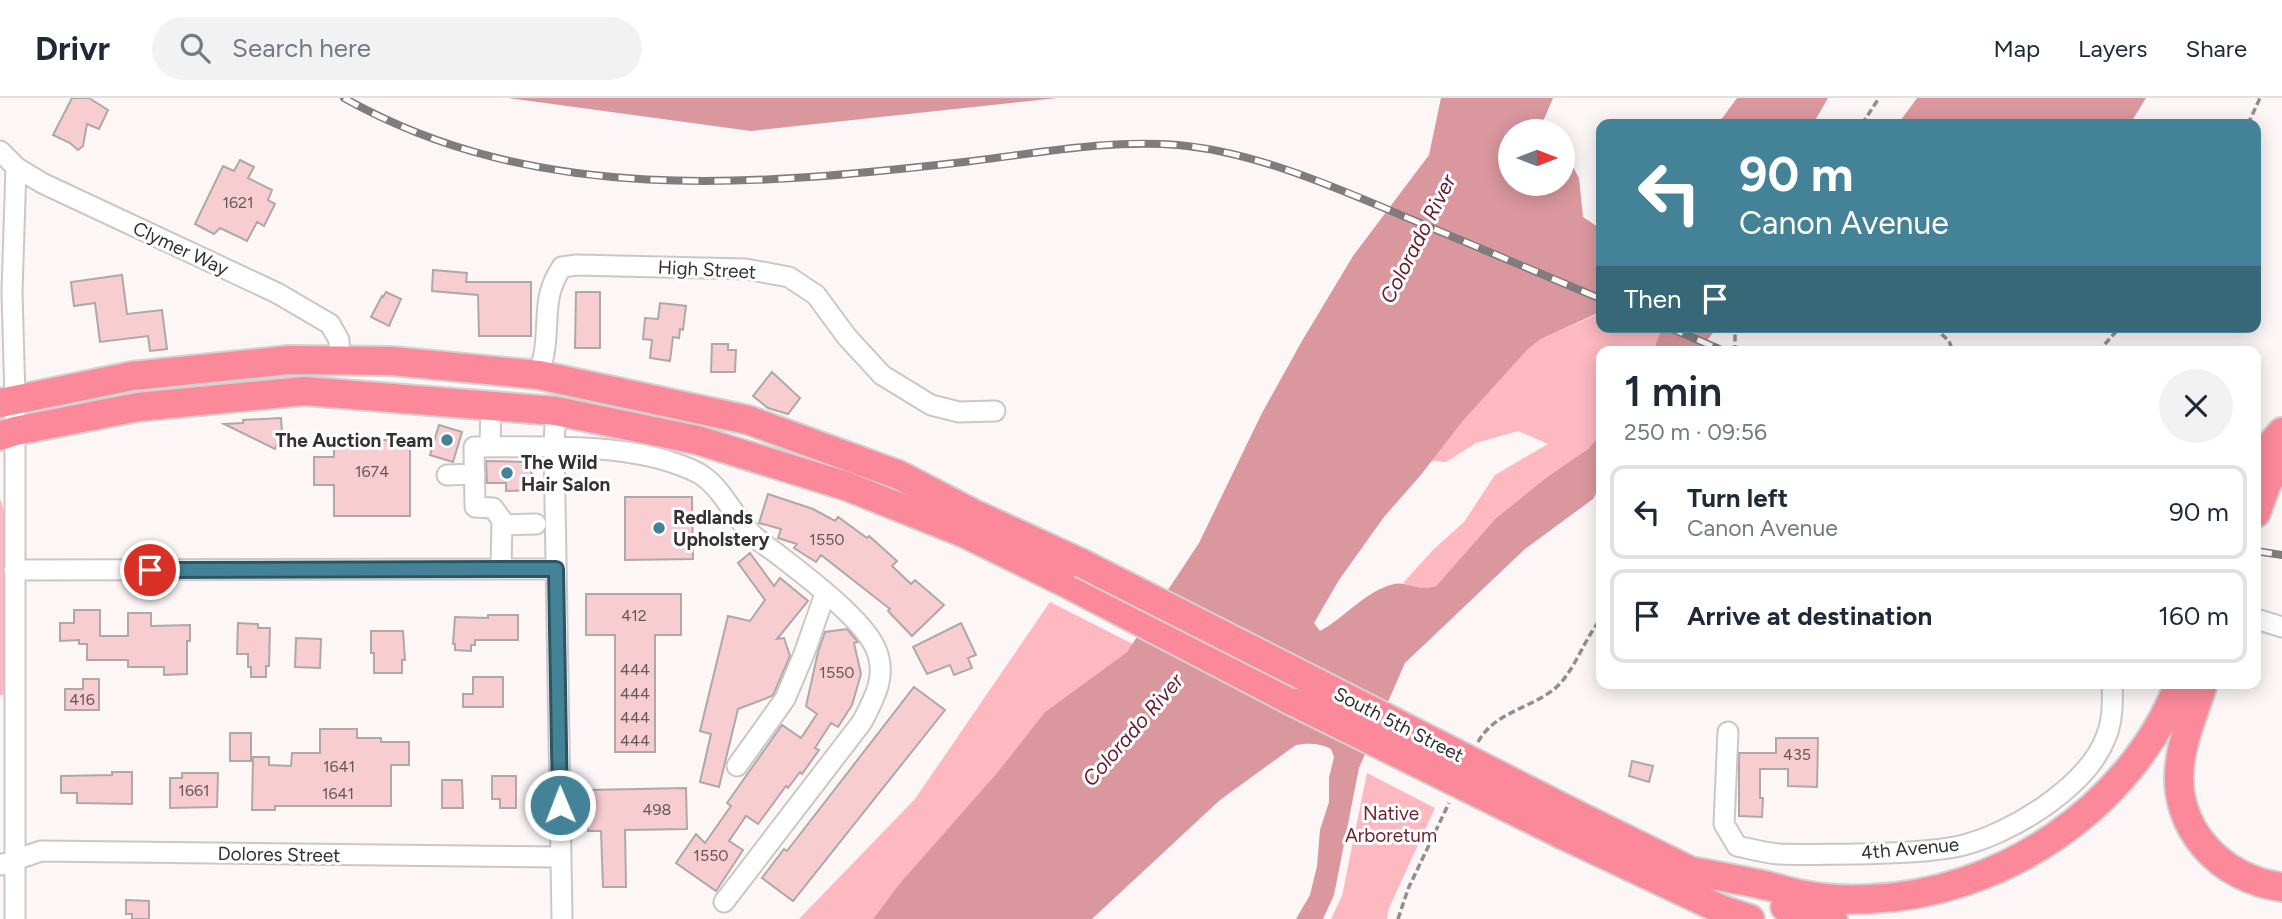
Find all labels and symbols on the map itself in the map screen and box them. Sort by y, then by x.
north arrow [1498,119,1575,196]
water label: Colorado River [1374,170,1461,307]
house number: 1621 [222,193,254,212]
street label: Clymer Way [129,216,232,281]
street label: High Street [657,255,757,284]
place label: The Auction Team [275,429,433,452]
marker: The Auction Team [439,432,455,448]
place label: The Wild Hair Salon [521,451,610,496]
house number: 1674 [355,462,389,481]
marker: The Wild Hair Salon [499,465,515,481]
place label: Redlands Upholstery [673,506,769,551]
marker: Redlands Upholstery [651,520,667,536]
house number: 1550 [809,530,845,549]
pin [120,540,180,600]
house number: 412 [621,606,647,625]
house number: 444 [620,660,650,679]
house number: 1550 [819,663,855,682]
water label: Colorado River [1077,668,1189,791]
street label: South 5th Street [1330,682,1467,767]
house number: 444 [620,684,650,703]
house number: 416 [69,690,95,709]
house number: 444 [620,708,650,727]
house number: 444 [620,731,650,750]
house number: 435 [1783,745,1811,764]
house number: 1641 [323,757,355,776]
position arrow [523,768,597,842]
house number: 1661 [178,781,210,800]
house number: 1641 [322,784,354,803]
house number: 498 [643,800,671,819]
park label: Native Arboretum [1345,802,1437,847]
street label: 4th Avenue [1860,833,1960,864]
street label: Dolores Street [217,842,341,867]
house number: 1550 [693,846,729,865]

